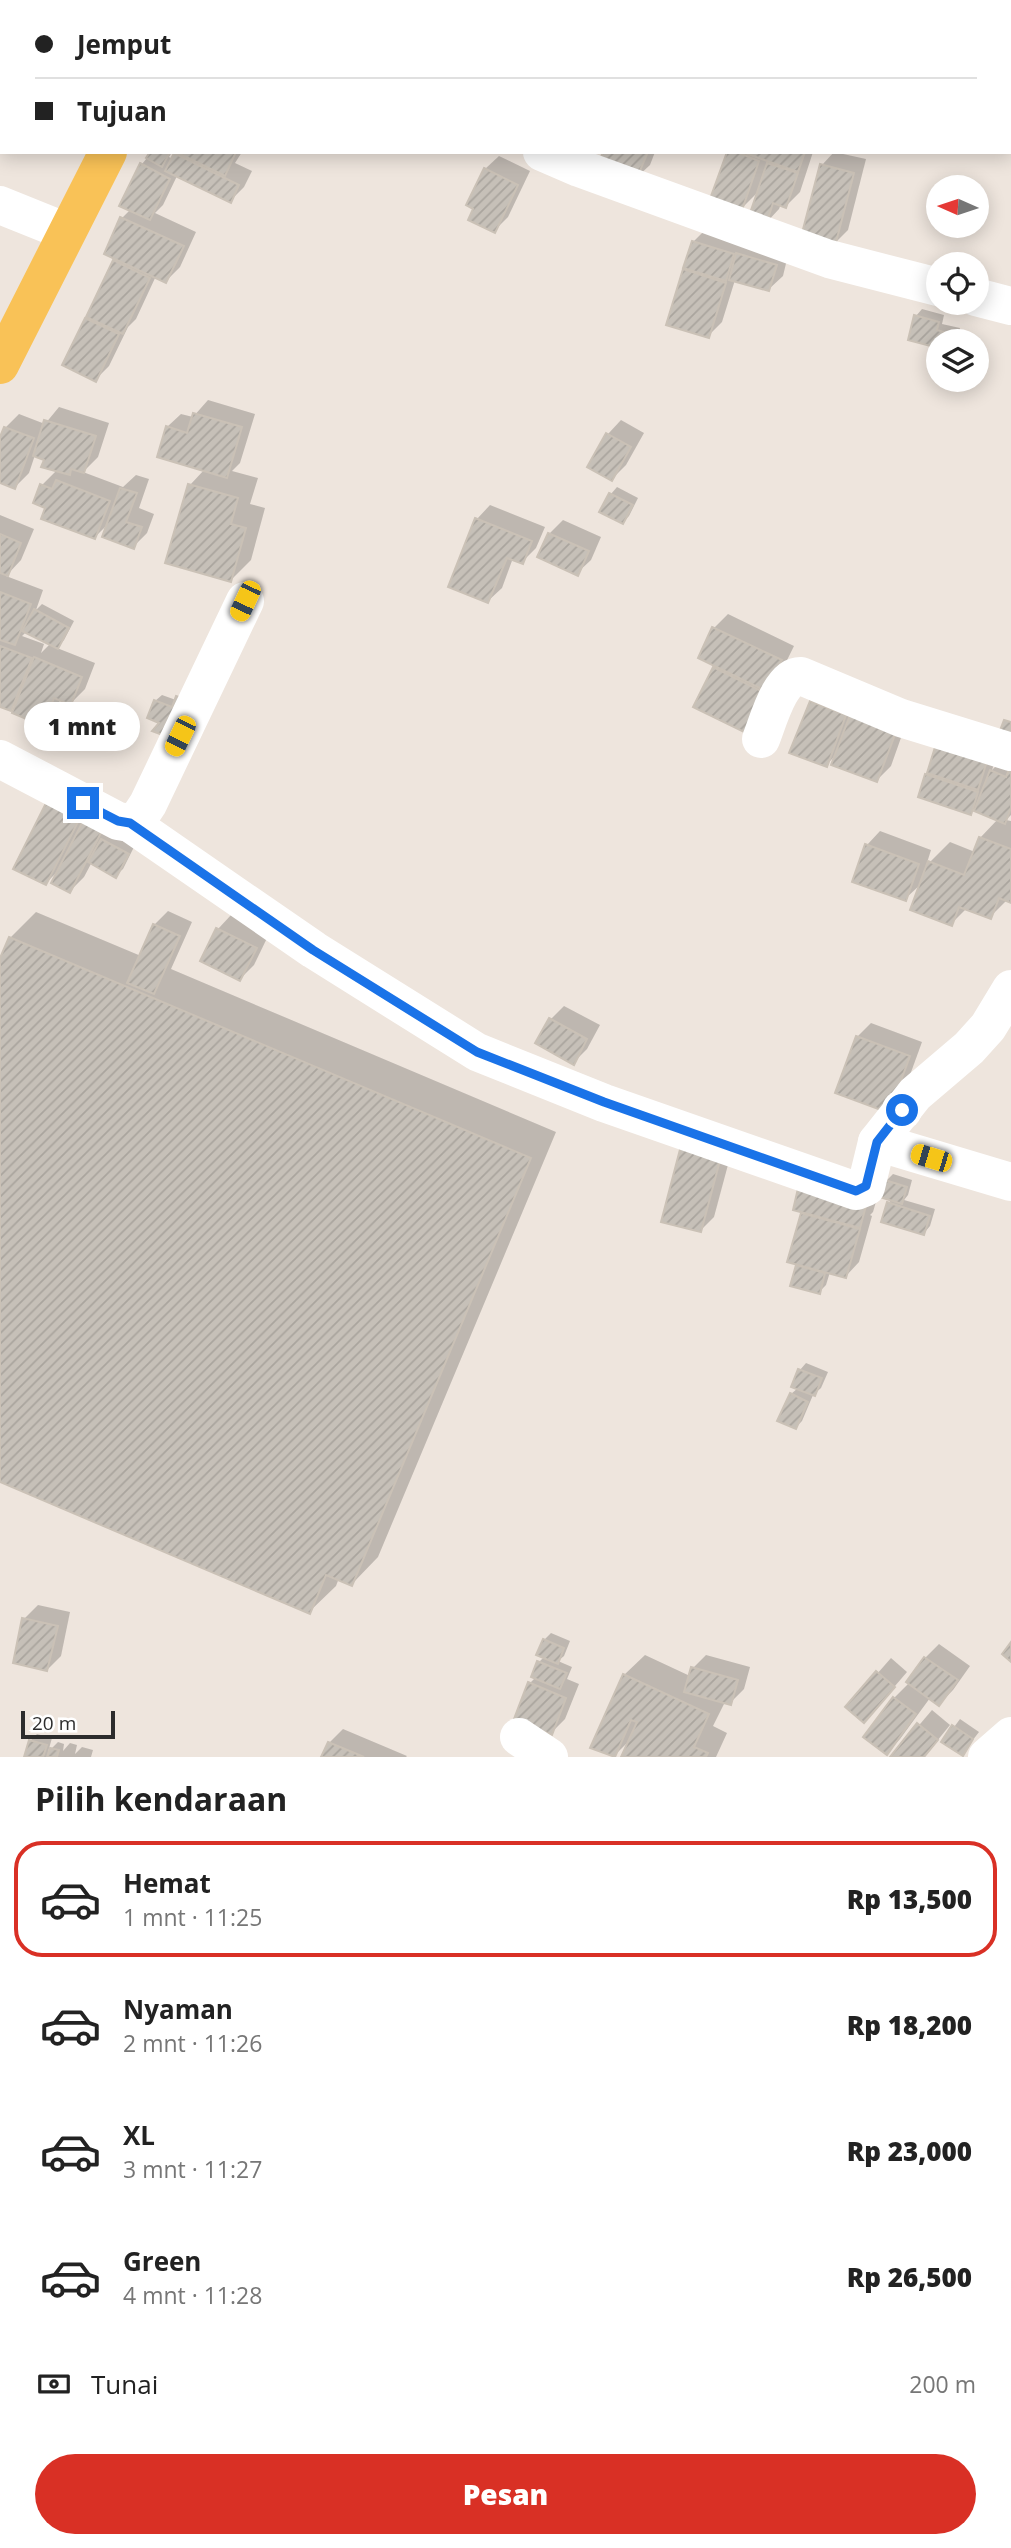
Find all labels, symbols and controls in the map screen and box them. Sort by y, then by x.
text: Jemput [77,26,171,62]
text: Tujuan [77,93,167,129]
north arrow [926,175,989,238]
map controls [926,175,989,392]
button: locate [926,252,989,315]
button: layers [926,329,989,392]
car [227,578,264,624]
callout: 1 mnt [25,702,141,750]
text: 1 mnt [48,710,116,742]
car [162,713,199,759]
route end [67,787,99,819]
route start [886,1094,918,1126]
car [908,1142,955,1174]
scale bar [21,1708,116,1740]
text: 20 m [32,1710,76,1736]
text: Pilih kendaraan [35,1777,287,1820]
text: Hemat [123,1865,211,1901]
icon: car [39,1868,102,1931]
text: Rp 13,500 [847,1881,972,1917]
text: 1 mnt · 11:25 [123,1901,262,1933]
text: Nyaman [123,1991,233,2027]
icon: car [39,1994,102,2057]
text: Rp 18,200 [847,2007,972,2043]
text: 2 mnt · 11:26 [123,2027,262,2059]
text: XL [123,2117,155,2153]
icon: car [39,2120,102,2183]
text: Rp 23,000 [847,2133,972,2169]
text: 3 mnt · 11:27 [123,2153,262,2185]
text: Green [123,2243,201,2279]
icon: car [39,2246,102,2309]
text: Rp 26,500 [847,2259,972,2295]
text: 4 mnt · 11:28 [123,2279,262,2311]
icon: cash [35,2365,73,2403]
text: Tunai [91,2366,158,2402]
text: 200 m [909,2368,976,2400]
button: Pesan [35,2454,976,2534]

